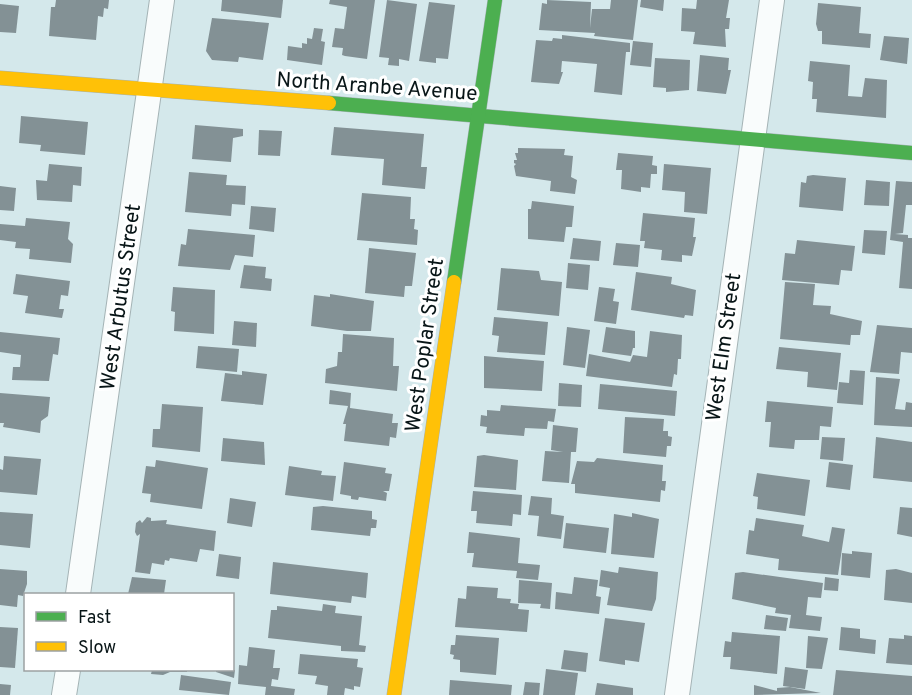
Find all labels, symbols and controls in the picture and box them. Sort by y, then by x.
street label: North Aranbe Avenue [276,67,478,108]
street label: West Arbutus Street [95,202,148,392]
street label: West Poplar Street [400,257,451,434]
street label: West Elm Street [701,271,748,423]
legend [24,593,234,671]
text: Fast [78,607,111,630]
text: Slow [78,637,116,660]

